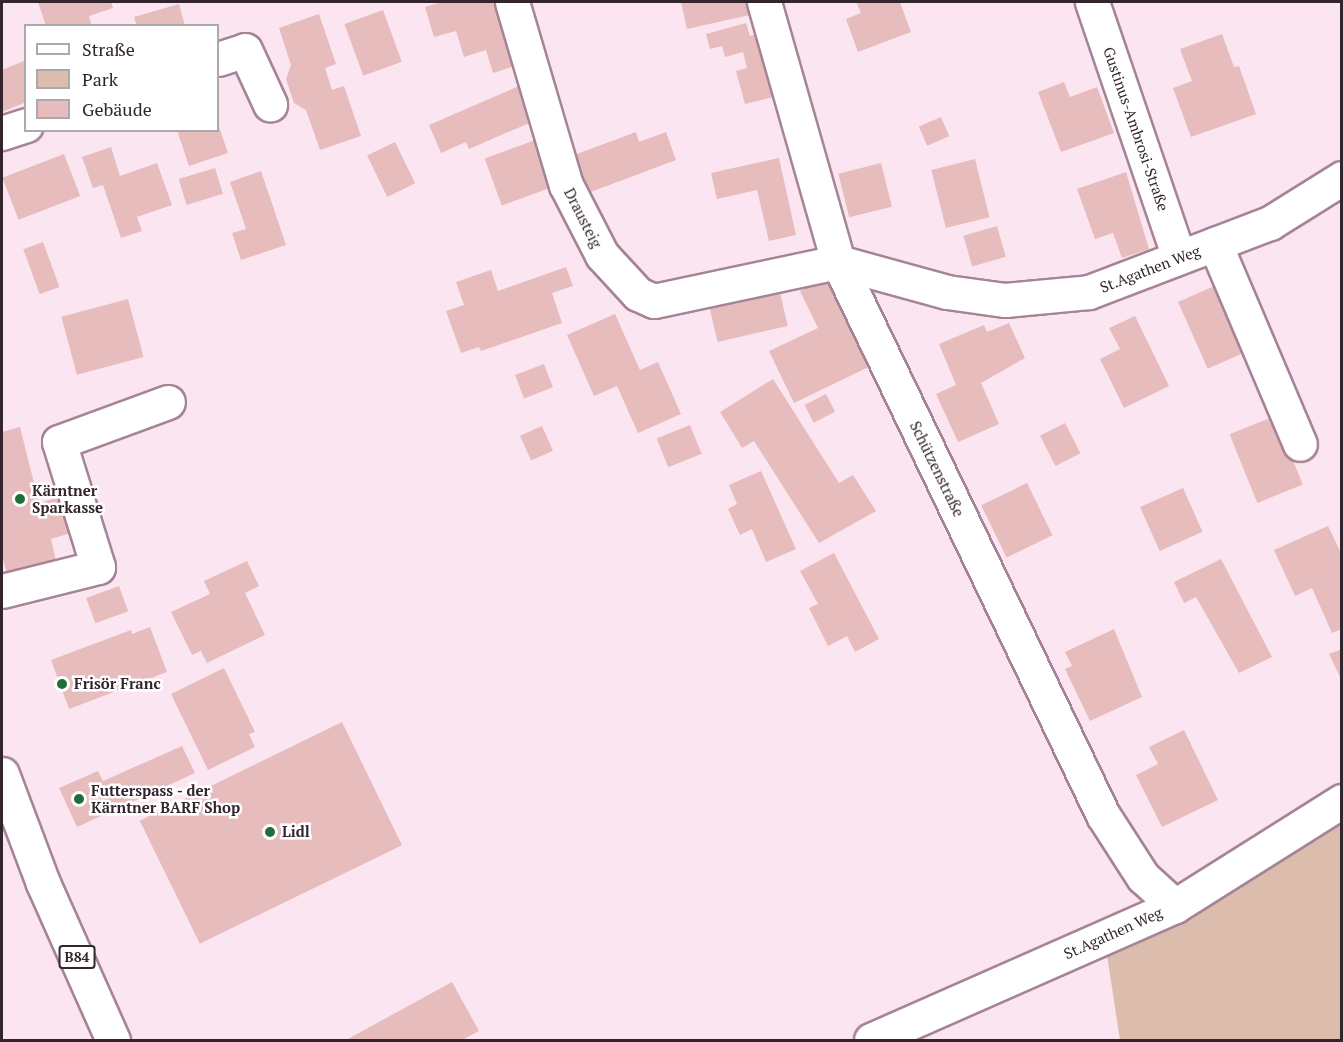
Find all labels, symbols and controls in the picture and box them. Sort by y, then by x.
legend [24,24,219,132]
text: Straße [82,37,135,61]
street label: Gustinus-Ambrosi-Straße [1099,45,1173,213]
text: Park [82,67,118,91]
text: Gebäude [82,97,152,121]
street label: Drausteig [560,185,606,251]
street label: St.Agathen Weg [1097,242,1203,296]
street label: Schützenstraße [906,418,968,520]
place label: Kärntner Sparkasse [32,481,103,516]
marker: Kärntner Sparkasse [13,492,27,506]
place label: Frisör Franc [74,675,161,693]
marker: Frisör Franc [55,677,69,691]
place label: Futterspass - der Kärntner BARF Shop [91,781,240,816]
marker: Futterspass - der Kärntner BARF Shop [72,792,86,806]
place label: Lidl [282,823,310,841]
marker: Lidl [263,825,277,839]
street label: St.Agathen Weg [1061,903,1165,963]
road number: B84 [58,946,97,968]

